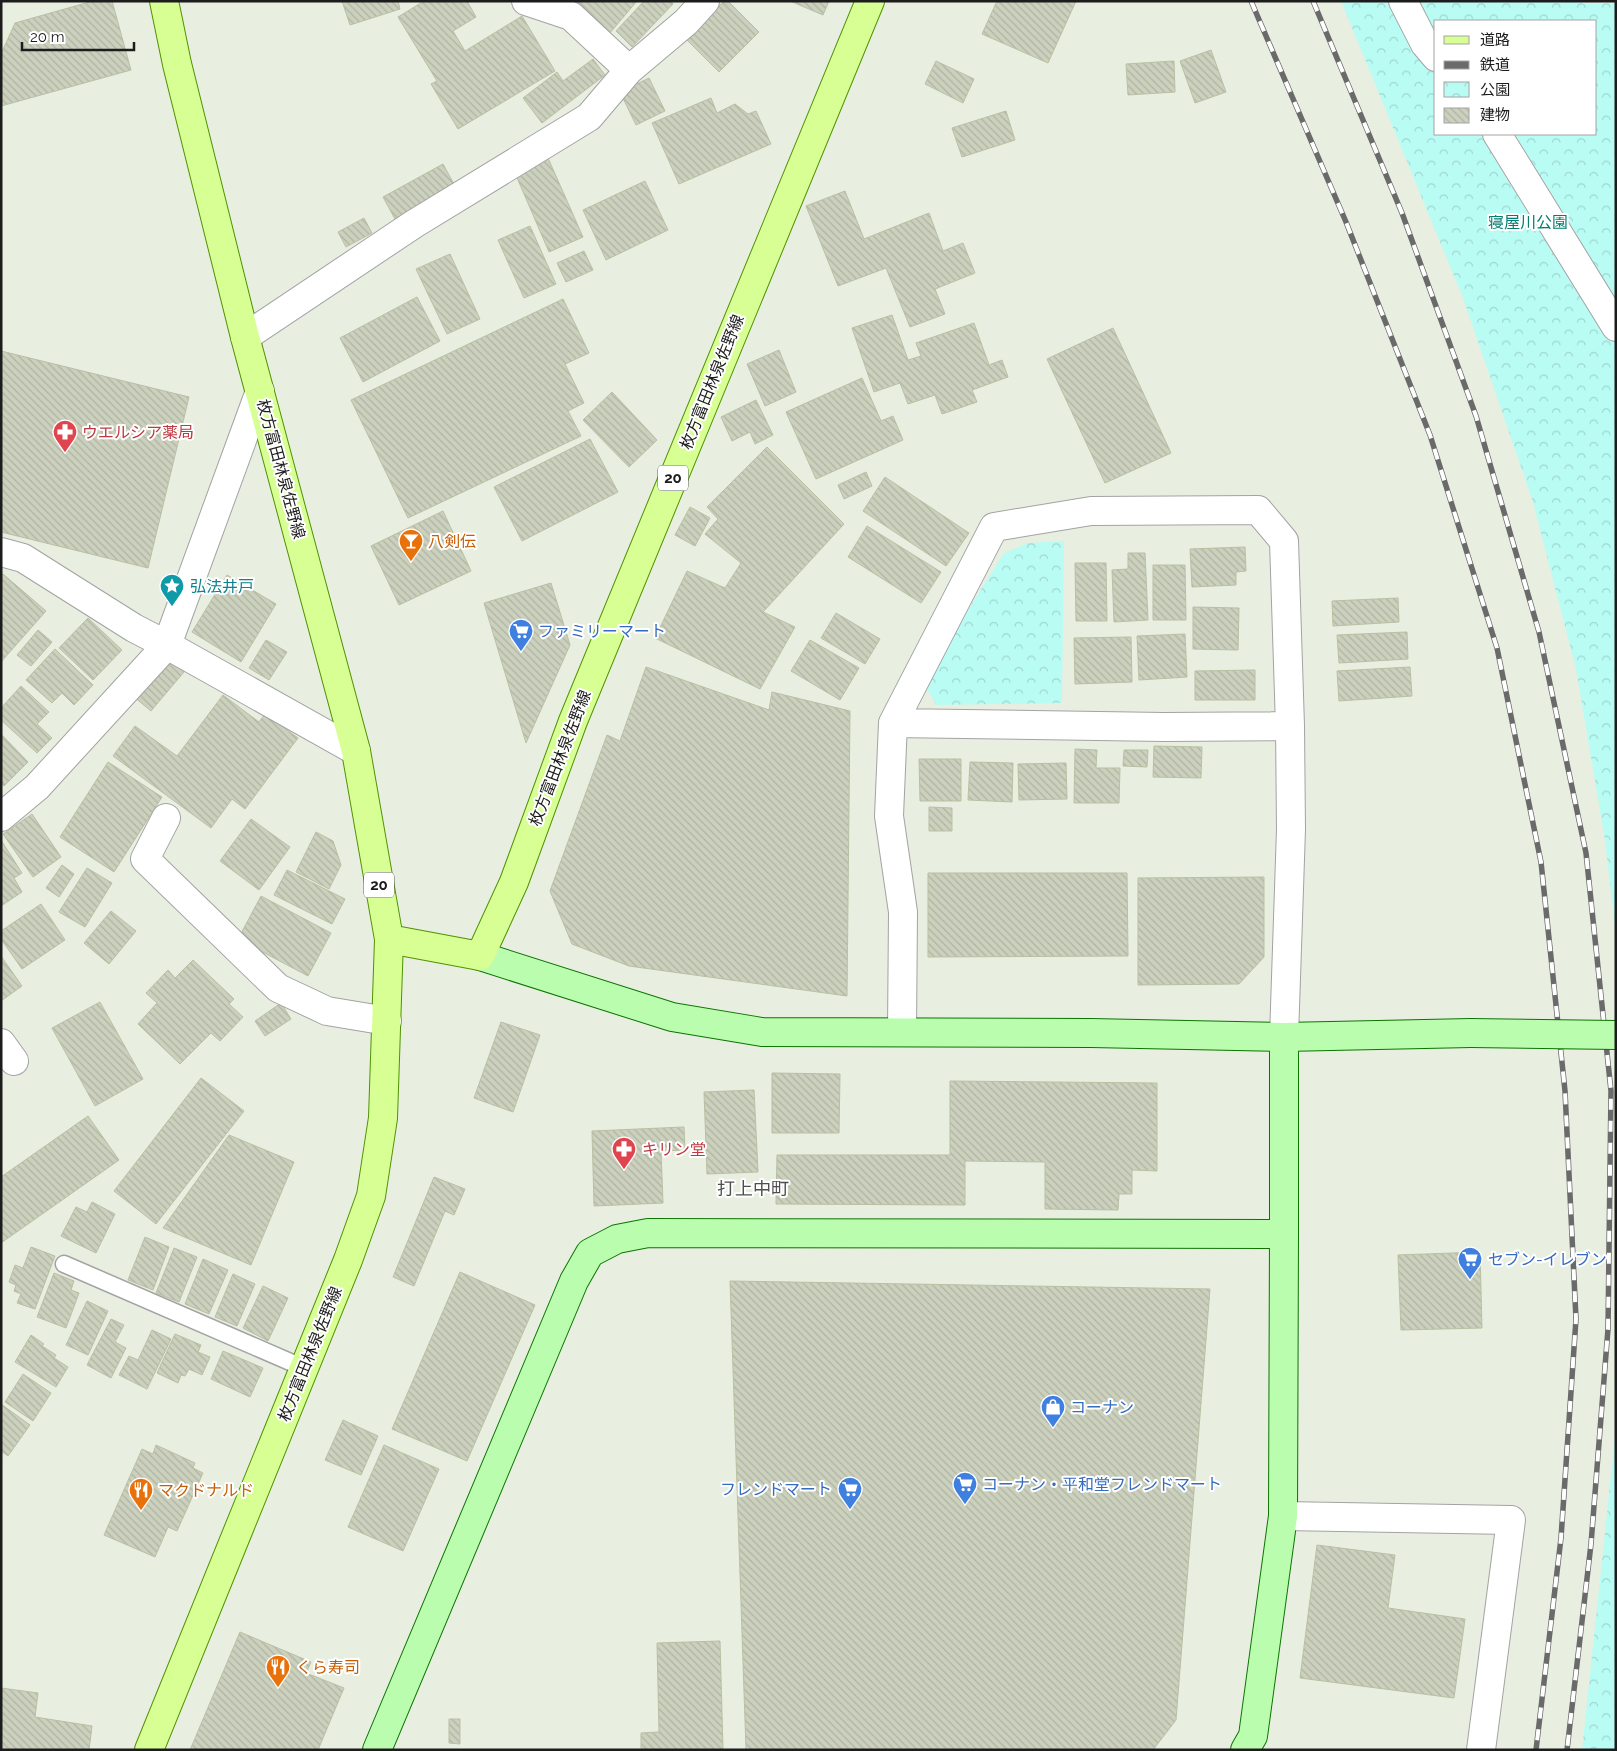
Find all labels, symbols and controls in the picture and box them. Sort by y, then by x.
scale bar [22,20,135,52]
legend [1434,20,1597,135]
text: 20 m [30,28,65,46]
text: 道路 [1480,31,1510,49]
text: 鉄道 [1480,56,1510,74]
text: 公園 [1480,81,1510,99]
text: 建物 [1480,106,1510,124]
park label: 寝屋川公園 [1488,213,1568,232]
street label: 枚方富田林泉佐野線 [676,312,748,452]
street label: 枚方富田林泉佐野線 [253,397,309,541]
pharmacy icon: ウエルシア薬局 [52,419,78,453]
place label: ウエルシア薬局 [82,423,194,442]
road number: 20 [658,466,688,490]
bar icon: 八剣伝 [398,528,424,562]
place label: 八剣伝 [428,532,476,551]
place icon: 弘法井戸 [159,573,185,607]
place label: 弘法井戸 [190,577,254,596]
supermarket icon: ファミリーマート [508,618,534,652]
place label: ファミリーマート [538,622,666,641]
street label: 枚方富田林泉佐野線 [525,687,595,829]
road number: 20 [364,872,394,898]
pharmacy icon: キリン堂 [611,1136,637,1170]
place label: キリン堂 [642,1140,706,1159]
district label: 打上中町 [717,1178,789,1199]
supermarket icon: セブン-イレブン [1457,1246,1483,1280]
place label: セブン-イレブン [1488,1250,1607,1269]
street label: 枚方富田林泉佐野線 [274,1284,346,1424]
shop icon: コーナン [1040,1394,1066,1428]
place label: コーナン [1070,1398,1134,1417]
supermarket icon: コーナン・平和堂フレンドマート [952,1471,978,1505]
place label: コーナン・平和堂フレンドマート [982,1475,1222,1494]
supermarket icon: フレンドマート [837,1476,863,1510]
restaurant icon: マクドナルド [128,1477,154,1511]
place label: フレンドマート [720,1480,832,1499]
place label: マクドナルド [158,1481,254,1500]
restaurant icon: くら寿司 [265,1654,291,1688]
place label: くら寿司 [296,1658,360,1677]

